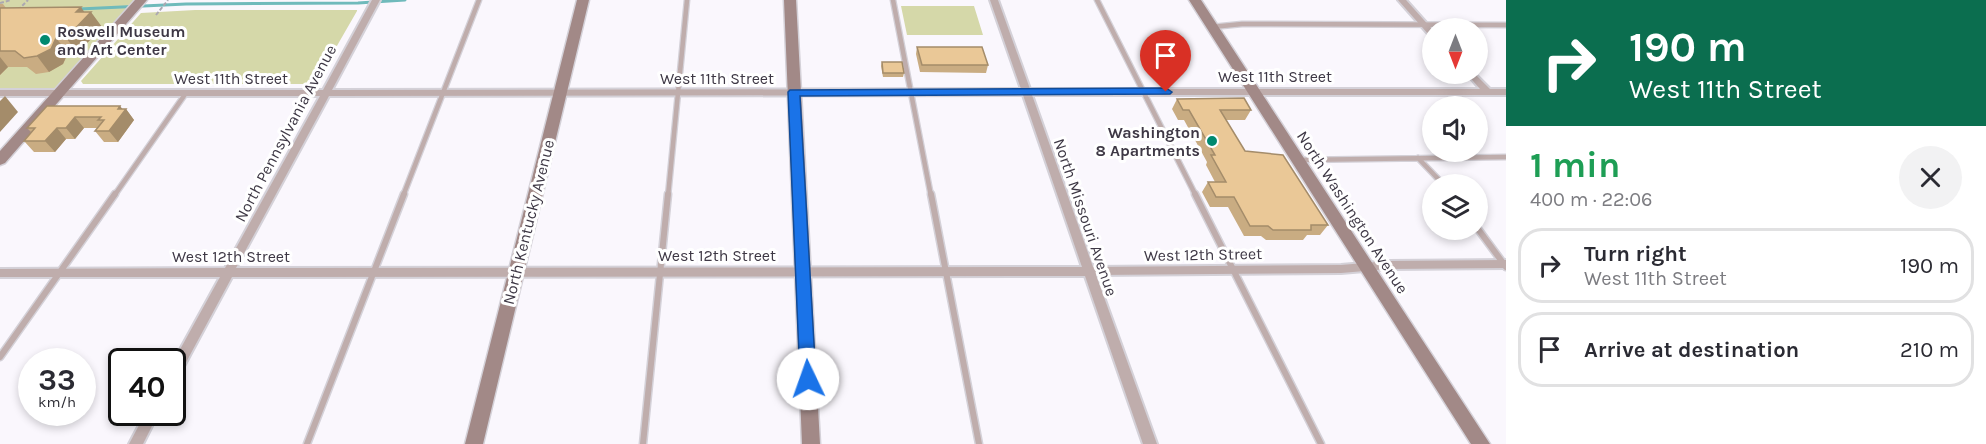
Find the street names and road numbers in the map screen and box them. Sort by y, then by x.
street label: North Pennsylvania Avenue [231,41,340,225]
street label: West 11th Street [1218,67,1332,86]
street label: West 11th Street [174,69,288,88]
street label: West 11th Street [660,69,774,88]
street label: North Washington Avenue [1293,127,1412,297]
street label: North Missouri Avenue [1050,136,1121,299]
street label: North Kentucky Avenue [499,138,558,306]
street label: West 12th Street [1144,244,1262,265]
street label: West 12th Street [658,246,776,265]
street label: West 12th Street [172,247,290,266]

